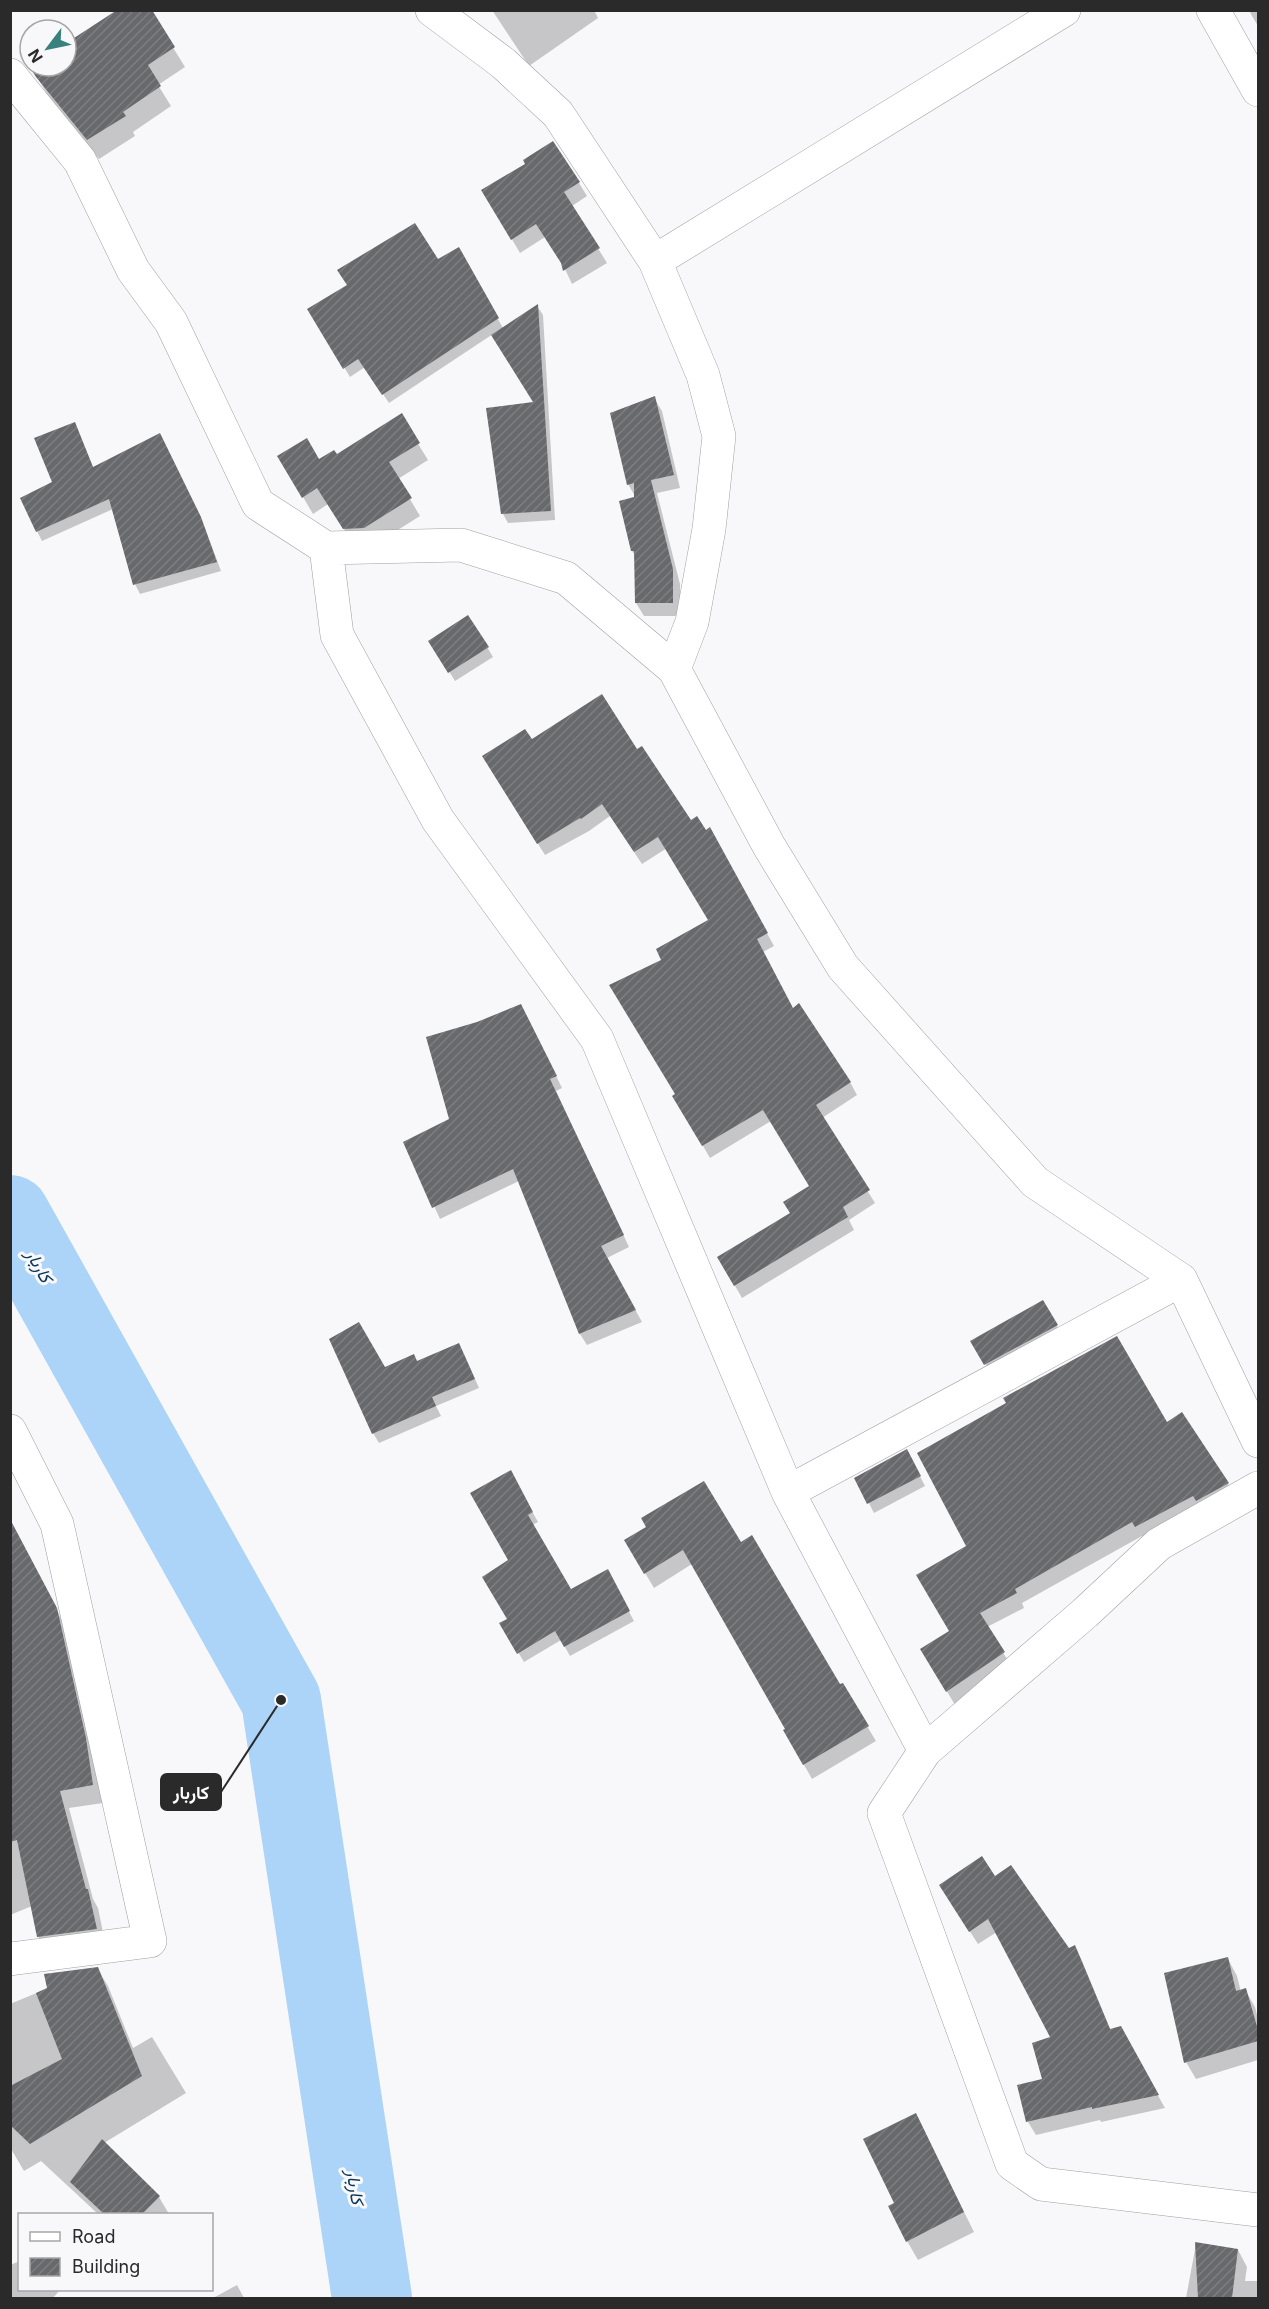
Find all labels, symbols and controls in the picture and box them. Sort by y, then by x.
north arrow [18,18,78,78]
text: N [24,45,47,66]
water label: کاربار [21,1245,58,1289]
callout: کاربار [161,1774,221,1810]
text: کاربار [172,1782,209,1804]
water label: کاربار [341,2167,369,2209]
legend [18,2213,213,2291]
text: Road [72,2226,115,2247]
text: Building [72,2256,140,2277]

